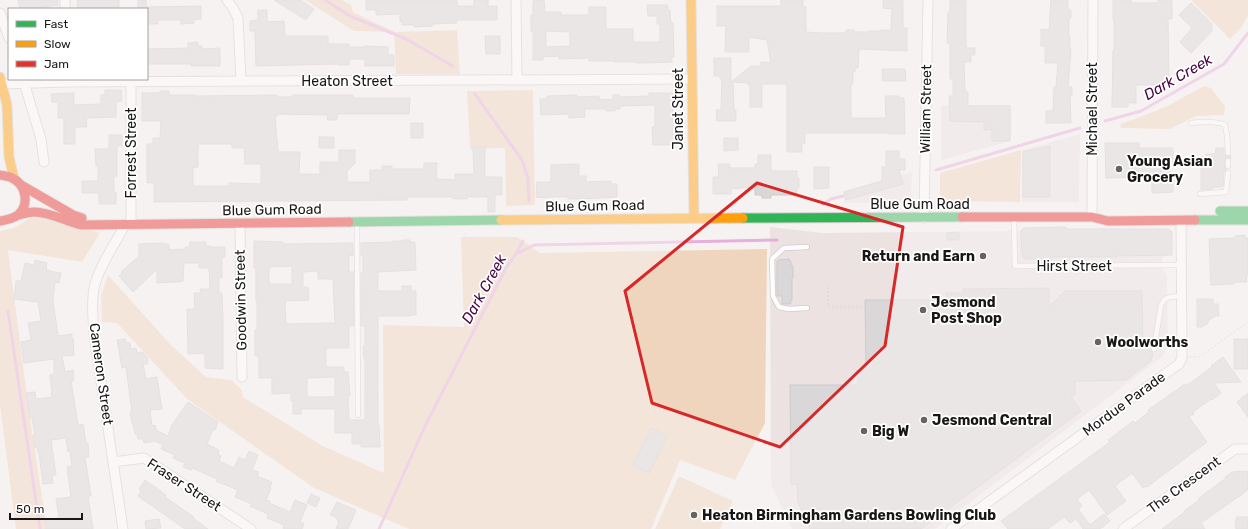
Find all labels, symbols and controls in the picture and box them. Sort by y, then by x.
legend [8,8,148,80]
text: Fast [44,17,68,31]
text: Slow [44,37,71,51]
water label: Dark Creek [1140,50,1216,104]
text: Jam [44,57,69,71]
street label: Michael Street [1084,62,1101,156]
street label: William Street [917,64,935,154]
street label: Janet Street [670,67,687,150]
street label: Heaton Street [301,73,393,90]
street label: Forrest Street [123,107,140,198]
place label: Young Asian Grocery [1127,153,1212,186]
marker: Young Asian Grocery [1114,164,1124,174]
street label: Blue Gum Road [870,196,970,213]
street label: Blue Gum Road [545,197,645,215]
street label: Blue Gum Road [222,201,322,219]
place label: Return and Earn [862,248,975,265]
street label: Goodwin Street [232,249,250,351]
water label: Dark Creek [458,251,510,327]
marker: Return and Earn [978,251,988,261]
street label: Hirst Street [1036,258,1112,275]
place label: Jesmond Post Shop [931,294,1002,327]
marker: Jesmond Post Shop [918,305,928,315]
street label: Cameron Street [85,322,117,427]
place label: Woolworths [1106,334,1189,351]
marker: Woolworths [1093,337,1103,347]
street label: Mordue Parade [1079,368,1169,440]
place label: Jesmond Central [932,412,1052,429]
marker: Jesmond Central [919,415,929,425]
place label: Big W [872,423,910,440]
marker: Big W [859,426,869,436]
street label: The Crescent [1144,452,1224,517]
street label: Fraser Street [144,455,225,516]
scale bar [10,495,82,521]
text: 50 m [16,502,44,516]
place label: Heaton Birmingham Gardens Bowling Club [702,507,996,524]
marker: Heaton Birmingham Gardens Bowling Club [689,510,699,520]

